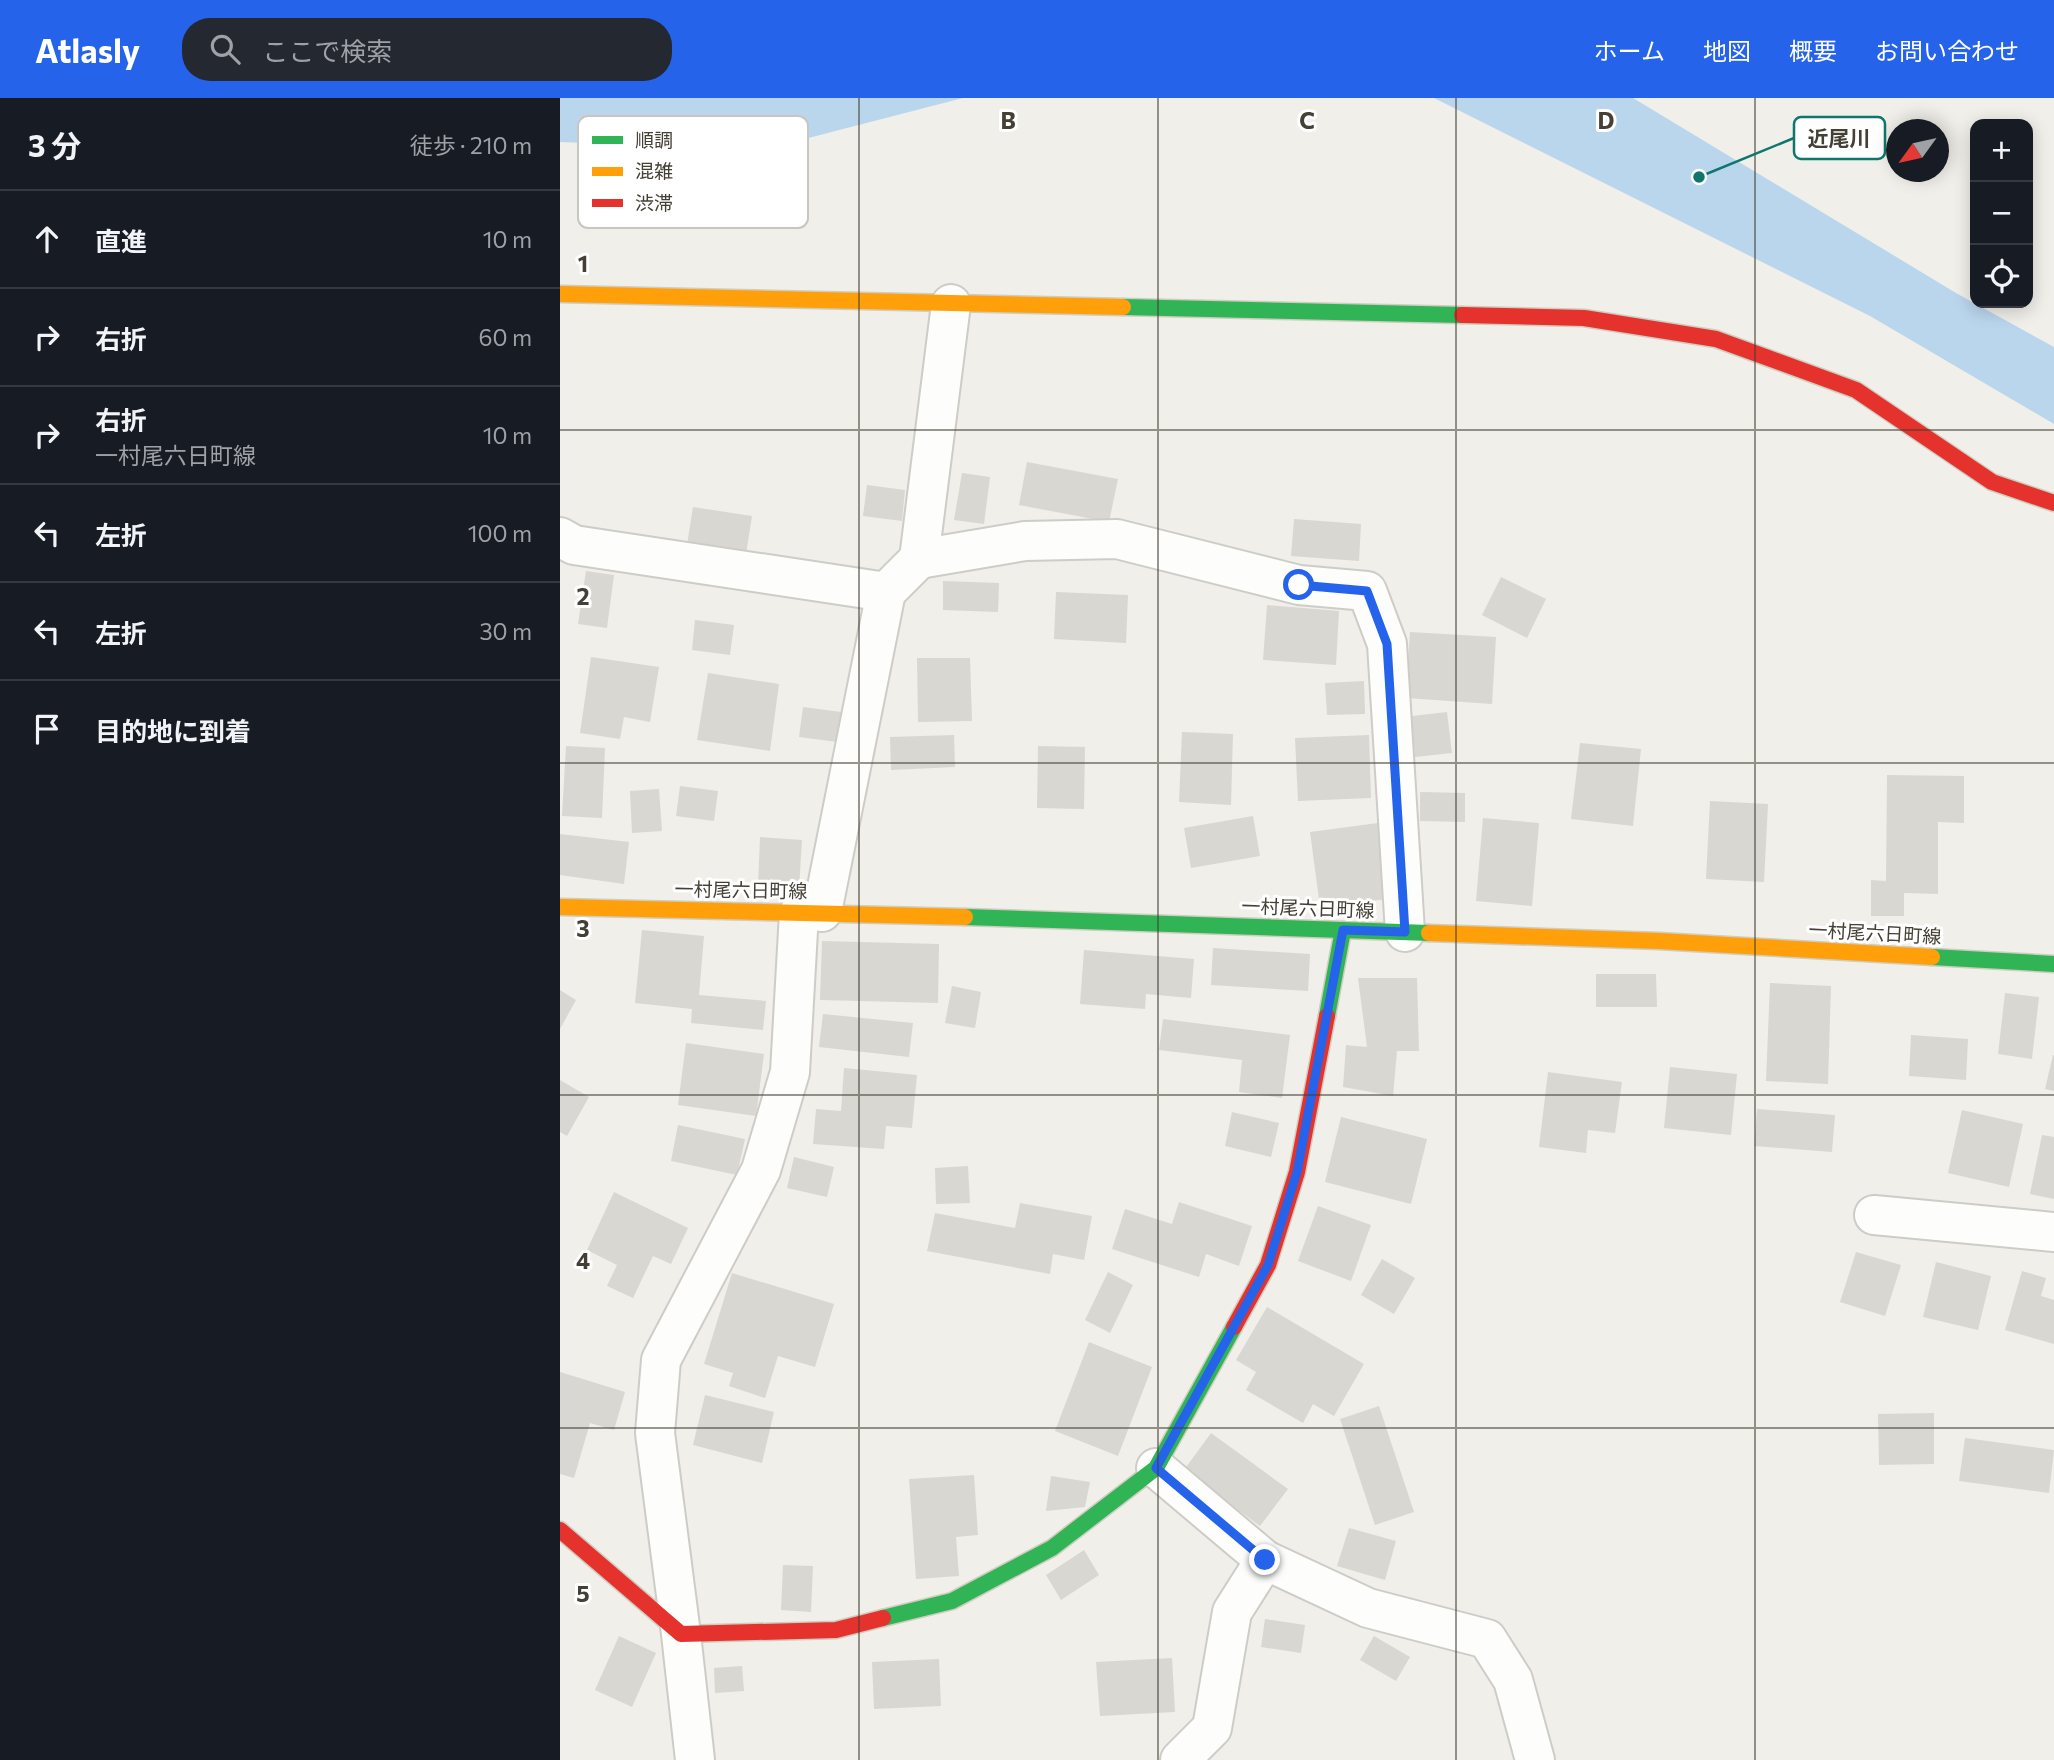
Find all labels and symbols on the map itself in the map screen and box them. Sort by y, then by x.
text: B [1000,106,1016,134]
text: C [1299,106,1315,134]
text: D [1598,106,1615,134]
legend [578,116,808,228]
callout: 近尾川 [1794,117,1885,159]
north arrow [1886,119,1949,182]
text: 近尾川 [1808,125,1871,150]
text: 順調 [635,128,673,151]
text: 混雑 [635,159,673,182]
text: 渋滞 [635,191,673,214]
text: 1 [578,249,588,277]
route start [1283,569,1314,600]
text: 2 [576,582,590,610]
street label: 一村尾六日町線 [674,877,808,902]
street label: 一村尾六日町線 [1241,894,1375,921]
text: 3 [576,914,590,942]
street label: 一村尾六日町線 [1808,918,1942,947]
text: 4 [576,1246,590,1274]
route end [1249,1544,1280,1575]
text: 5 [576,1579,590,1607]

